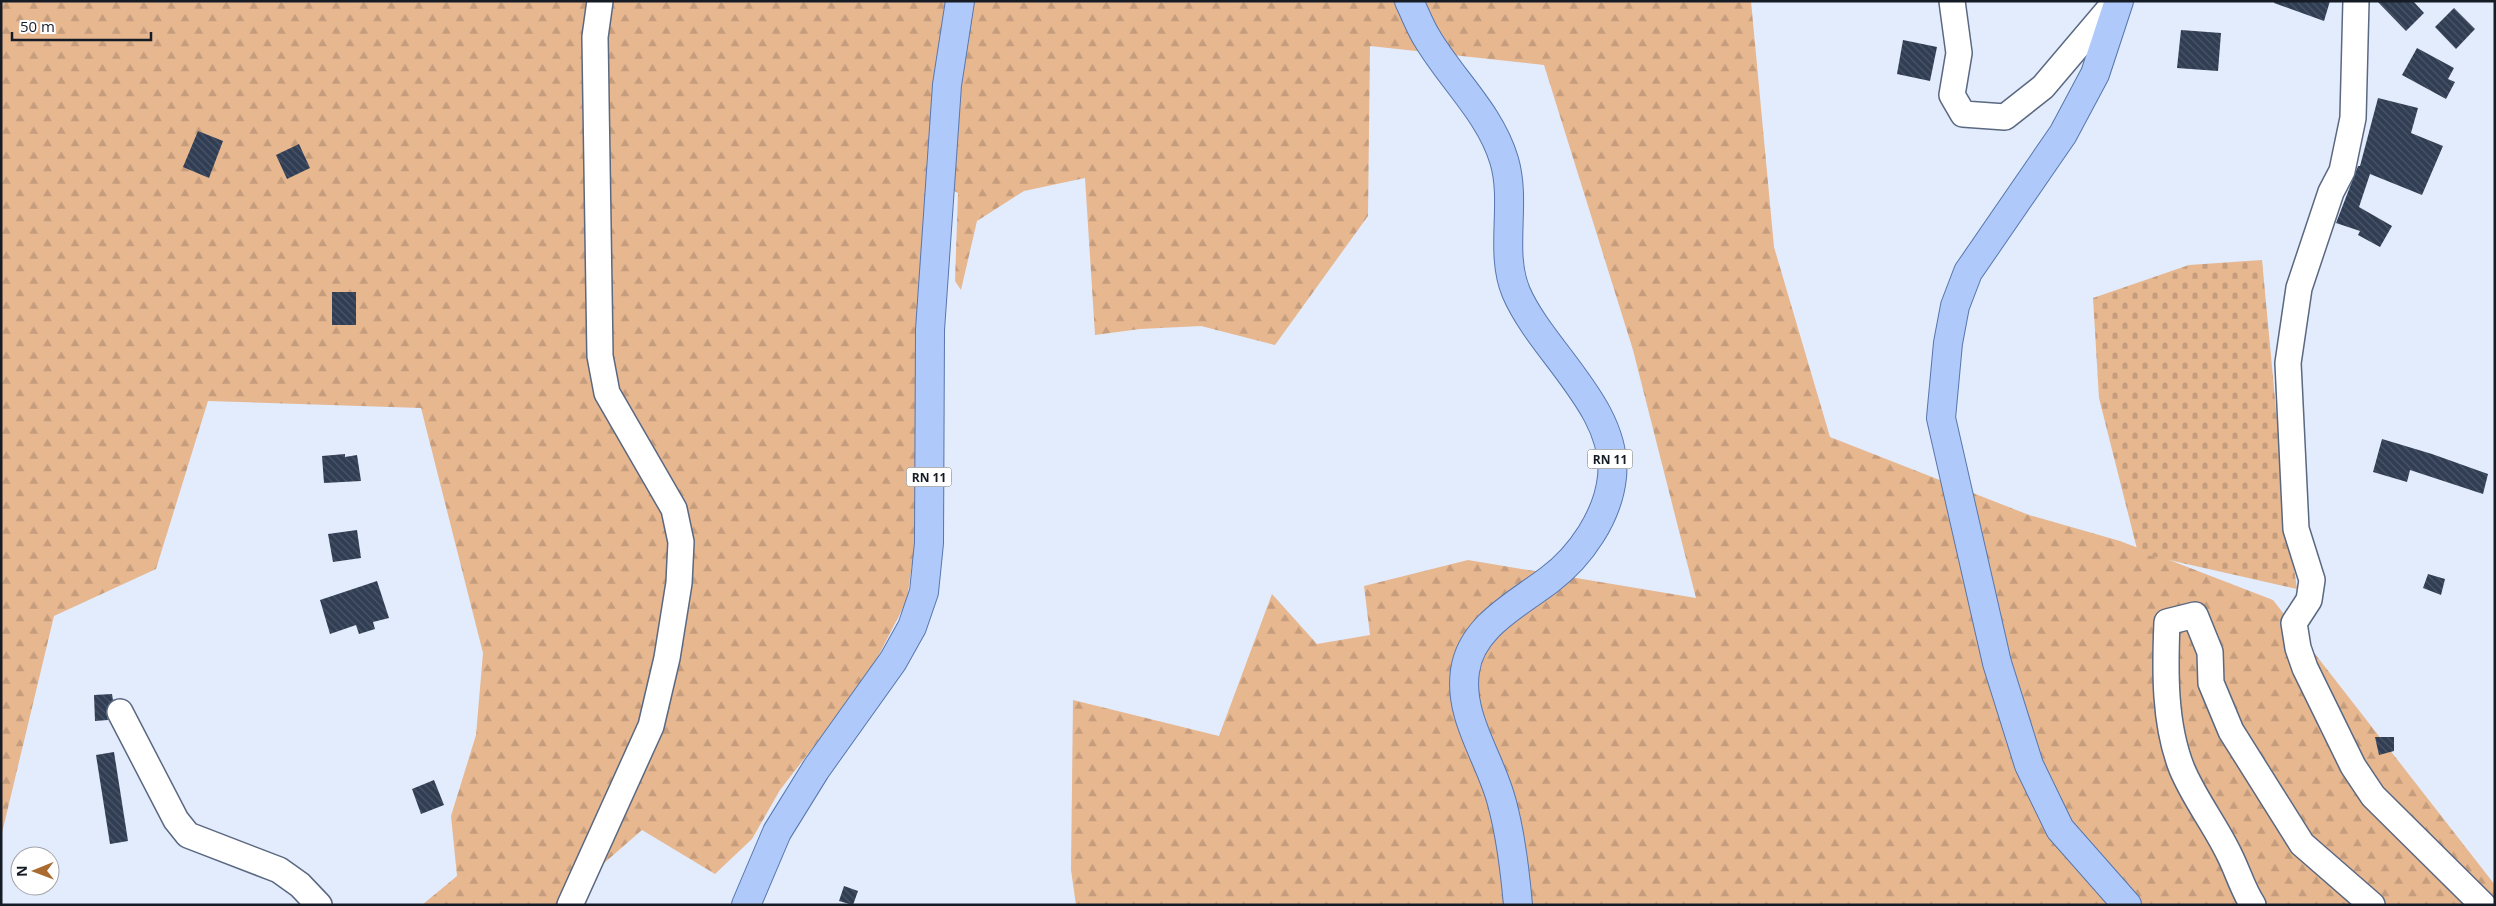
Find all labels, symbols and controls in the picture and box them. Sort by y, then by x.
scale bar [12,10,151,42]
text: 50 m [20,16,55,36]
road number: RN 11 [1588,449,1632,468]
road number: RN 11 [906,468,952,487]
north arrow [10,846,60,896]
text: N [12,865,31,877]

